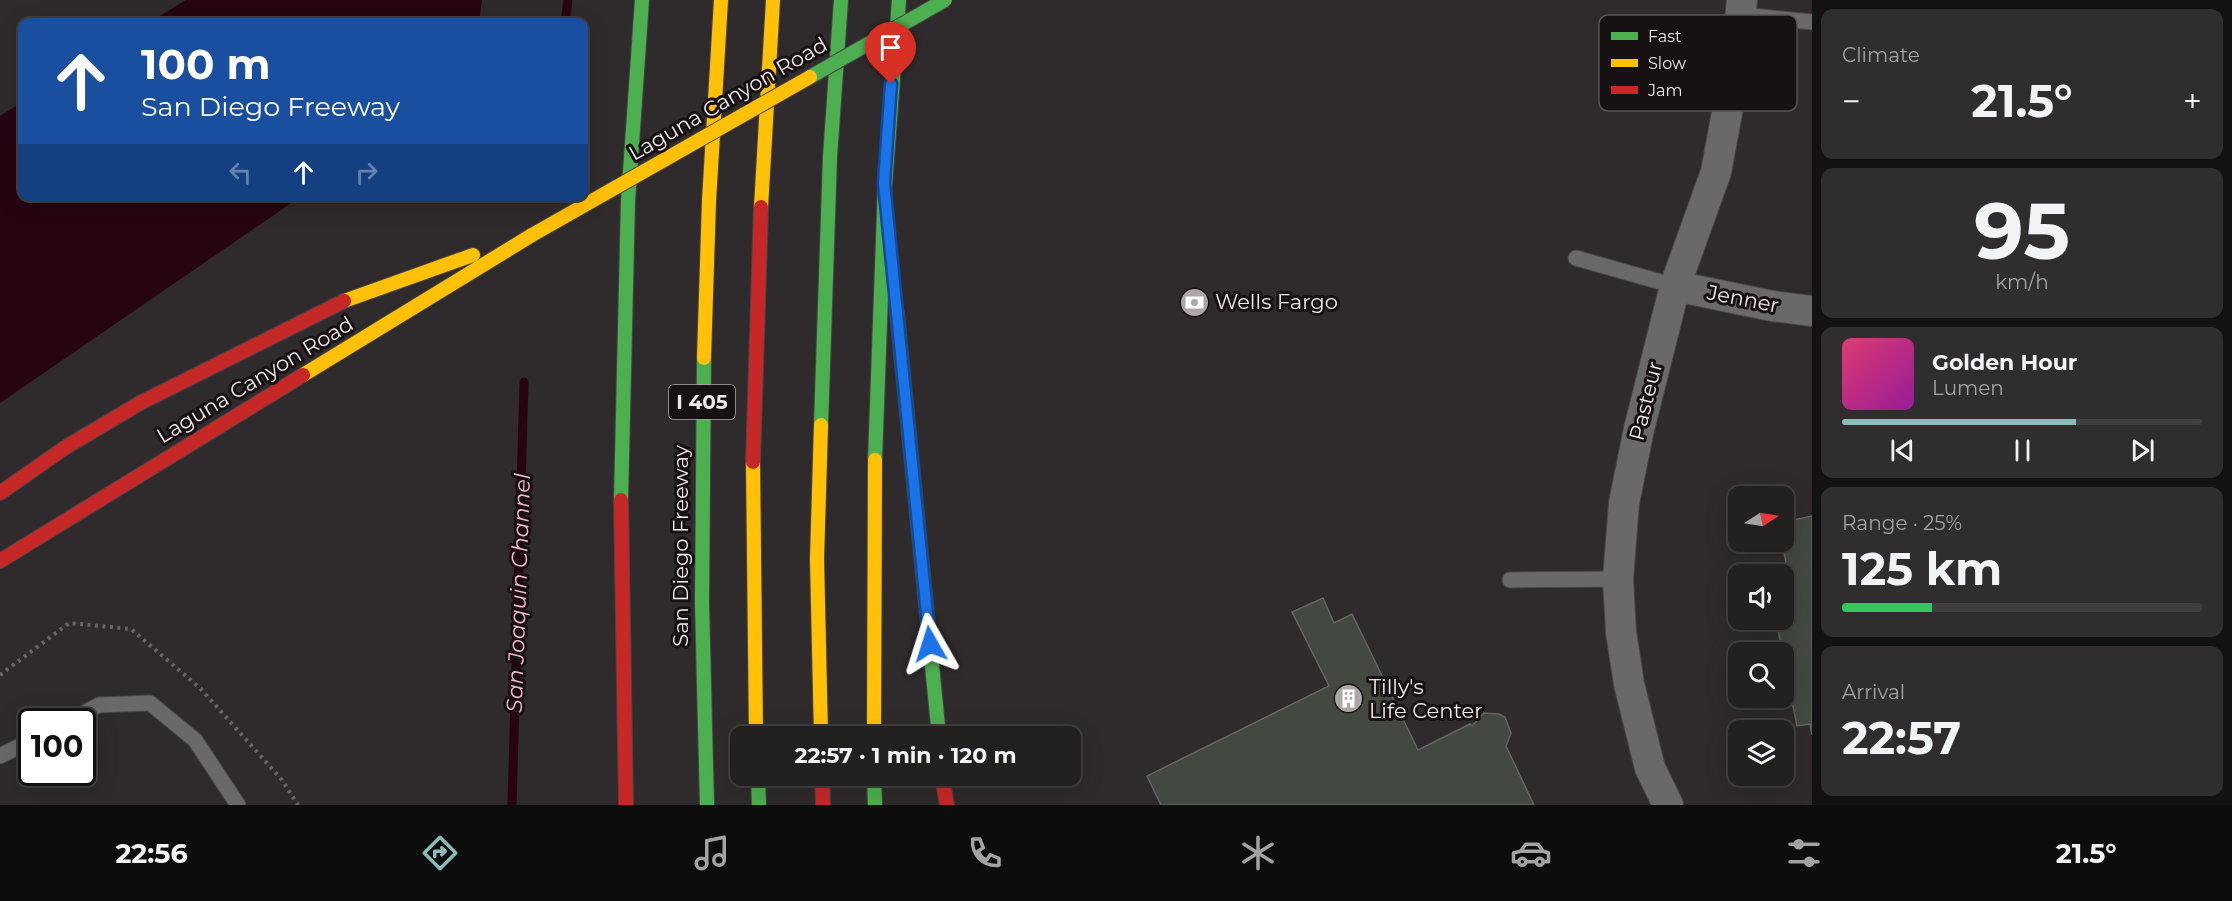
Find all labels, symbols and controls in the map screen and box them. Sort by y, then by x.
legend [1599,15,1797,111]
pin [865,22,916,84]
text: Fast [1648,27,1682,46]
street label: Laguna Canyon Road [624,31,831,166]
icon: arrive [874,31,907,64]
text: 100 m [141,38,270,90]
icon: ahead [42,42,120,120]
text: Climate [1842,43,1920,67]
text: Slow [1648,54,1686,73]
text: 21.5° [1971,73,2073,128]
text: Jam [1647,81,1682,100]
text: − [1842,81,1861,121]
text: + [2183,81,2202,121]
text: San Diego Freeway [141,90,400,123]
icon: left [224,156,257,189]
icon: ahead [287,156,320,189]
icon: right [350,156,383,189]
text: 95 [1974,183,2070,279]
text: km/h [1995,270,2049,294]
street label: Jenner [1704,279,1781,318]
bank icon: Wells Fargo [1178,286,1210,318]
place label: Wells Fargo [1215,289,1338,314]
street label: Laguna Canyon Road [152,311,358,448]
text: Golden Hour [1932,349,2077,376]
street label: Pasteur [1624,359,1667,443]
text: Lumen [1932,376,2004,400]
road number: I 405 [669,385,735,419]
icon: previous [1886,434,1919,467]
icon: pause [2006,434,2039,467]
icon: next [2126,434,2159,467]
street label: San Diego Freeway [668,445,693,647]
water label: San Joaquin Channel [501,473,536,713]
north arrow [1728,486,1794,552]
map controls [1728,486,1794,786]
text: Range · 25% [1842,511,1962,535]
text: 125 km [1842,541,2002,596]
button: sound [1728,564,1794,630]
position arrow [898,612,962,676]
button: search [1728,642,1794,708]
place label: Tilly's Life Center [1369,674,1483,723]
text: Arrival [1842,680,1905,704]
building icon: Tilly's Life Center [1332,683,1364,715]
speed limit sign: 100 [18,708,96,786]
text: 22:57 [1842,710,1961,765]
button: layers [1728,720,1794,786]
text: 22:57 · 1 min · 120 m [795,742,1017,769]
icon: directions [419,832,461,874]
icon: music [691,832,733,874]
icon: phone [964,832,1006,874]
icon: climate [1237,832,1279,874]
icon: car [1510,832,1552,874]
icon: filters [1783,832,1825,874]
text: 22:56 [115,837,188,870]
text: 21.5° [2056,837,2117,870]

